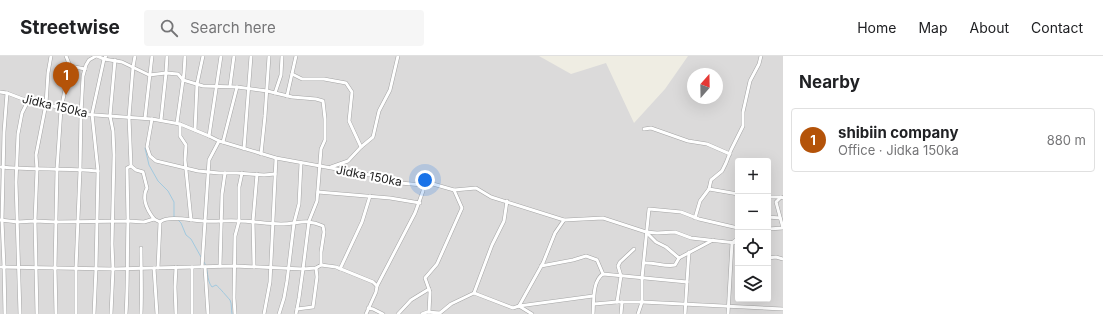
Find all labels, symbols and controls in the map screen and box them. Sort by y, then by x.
search box [144,10,424,46]
text: Streetwise [20,16,120,39]
icon: search [158,17,180,39]
text: Search here [190,18,276,37]
text: Home [857,19,896,36]
text: Map [918,19,948,36]
text: About [970,19,1009,36]
text: Contact [1031,19,1083,36]
pin: 1 [53,62,79,95]
north arrow [687,68,723,104]
text: Nearby [799,72,860,92]
street label: Jidka 150ka [21,91,89,120]
text: shibiin company [838,123,958,142]
text: 1 [810,132,816,148]
text: 880 m [1047,132,1086,148]
text: Office · Jidka 150ka [838,142,959,158]
map controls [735,158,771,302]
button: + [735,158,771,194]
street label: Jidka 150ka [335,162,403,189]
your location [415,170,435,190]
button: − [735,194,771,230]
button: locate [735,230,771,266]
button: layers [735,266,771,302]

